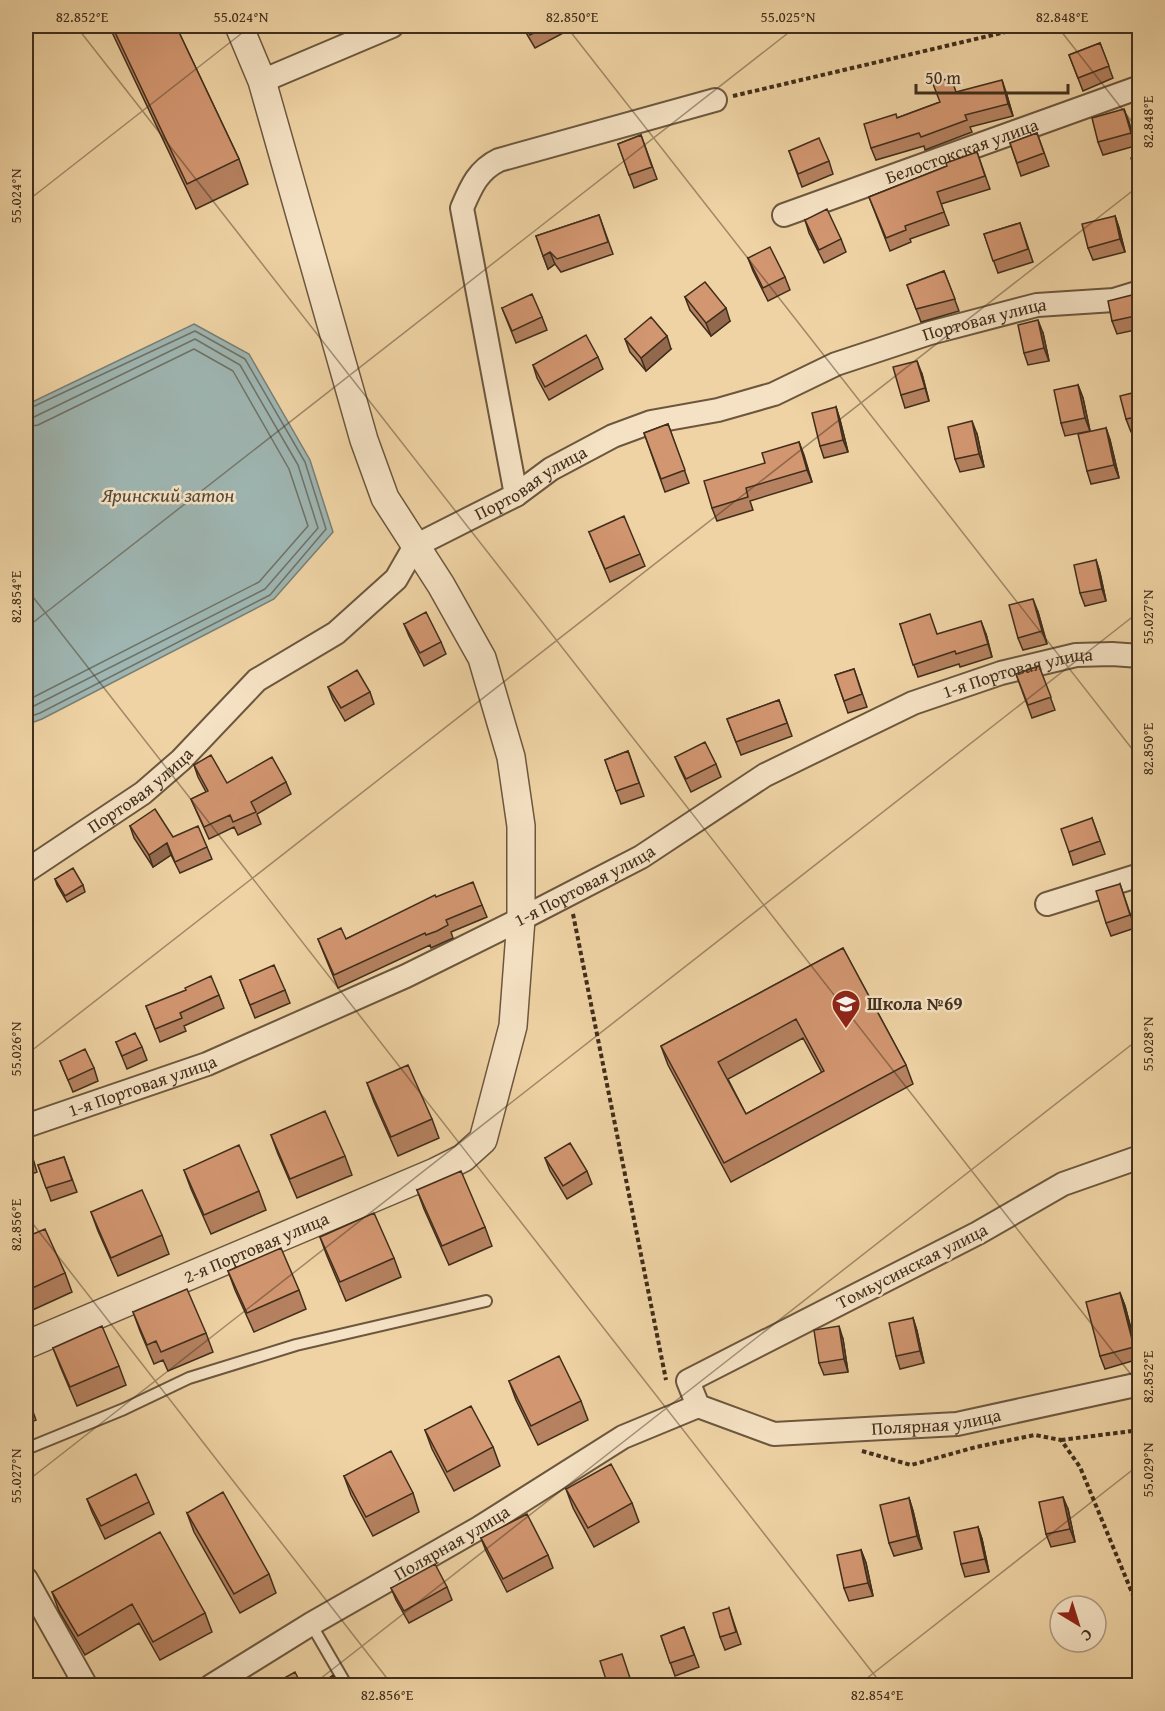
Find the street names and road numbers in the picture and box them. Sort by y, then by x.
street label: Белостокская улица [881,111,1042,190]
street label: Портовая улица [919,290,1048,348]
street label: Портовая улица [470,438,592,527]
street label: 1-я Портовая улица [938,641,1094,705]
street label: Портовая улица [82,741,200,840]
street label: 1-я Портовая улица [509,837,661,933]
street label: 1-я Портовая улица [64,1047,221,1124]
street label: 2-я Портовая улица [179,1204,333,1290]
street label: Томьусинская улица [831,1216,992,1315]
street label: Полярная улица [871,1401,1004,1442]
street label: Полярная улица [388,1498,515,1587]

